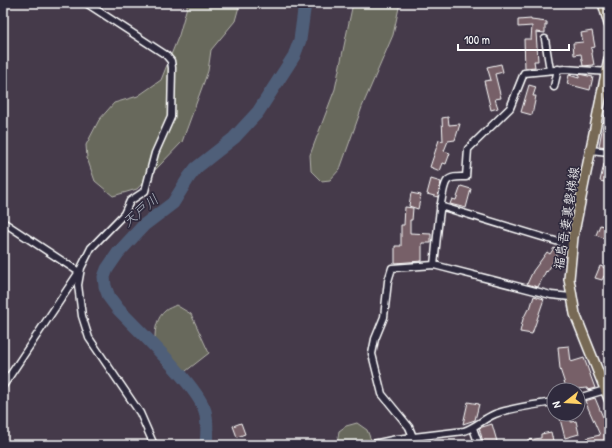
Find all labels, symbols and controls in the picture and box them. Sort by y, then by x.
scale bar [458,26,569,52]
text: 100 m [464,31,490,48]
street label: 福島吾妻裏磐梯線 [549,164,583,271]
water label: 天戸川 [118,189,162,231]
north arrow [546,382,586,422]
text: N [549,400,564,410]

